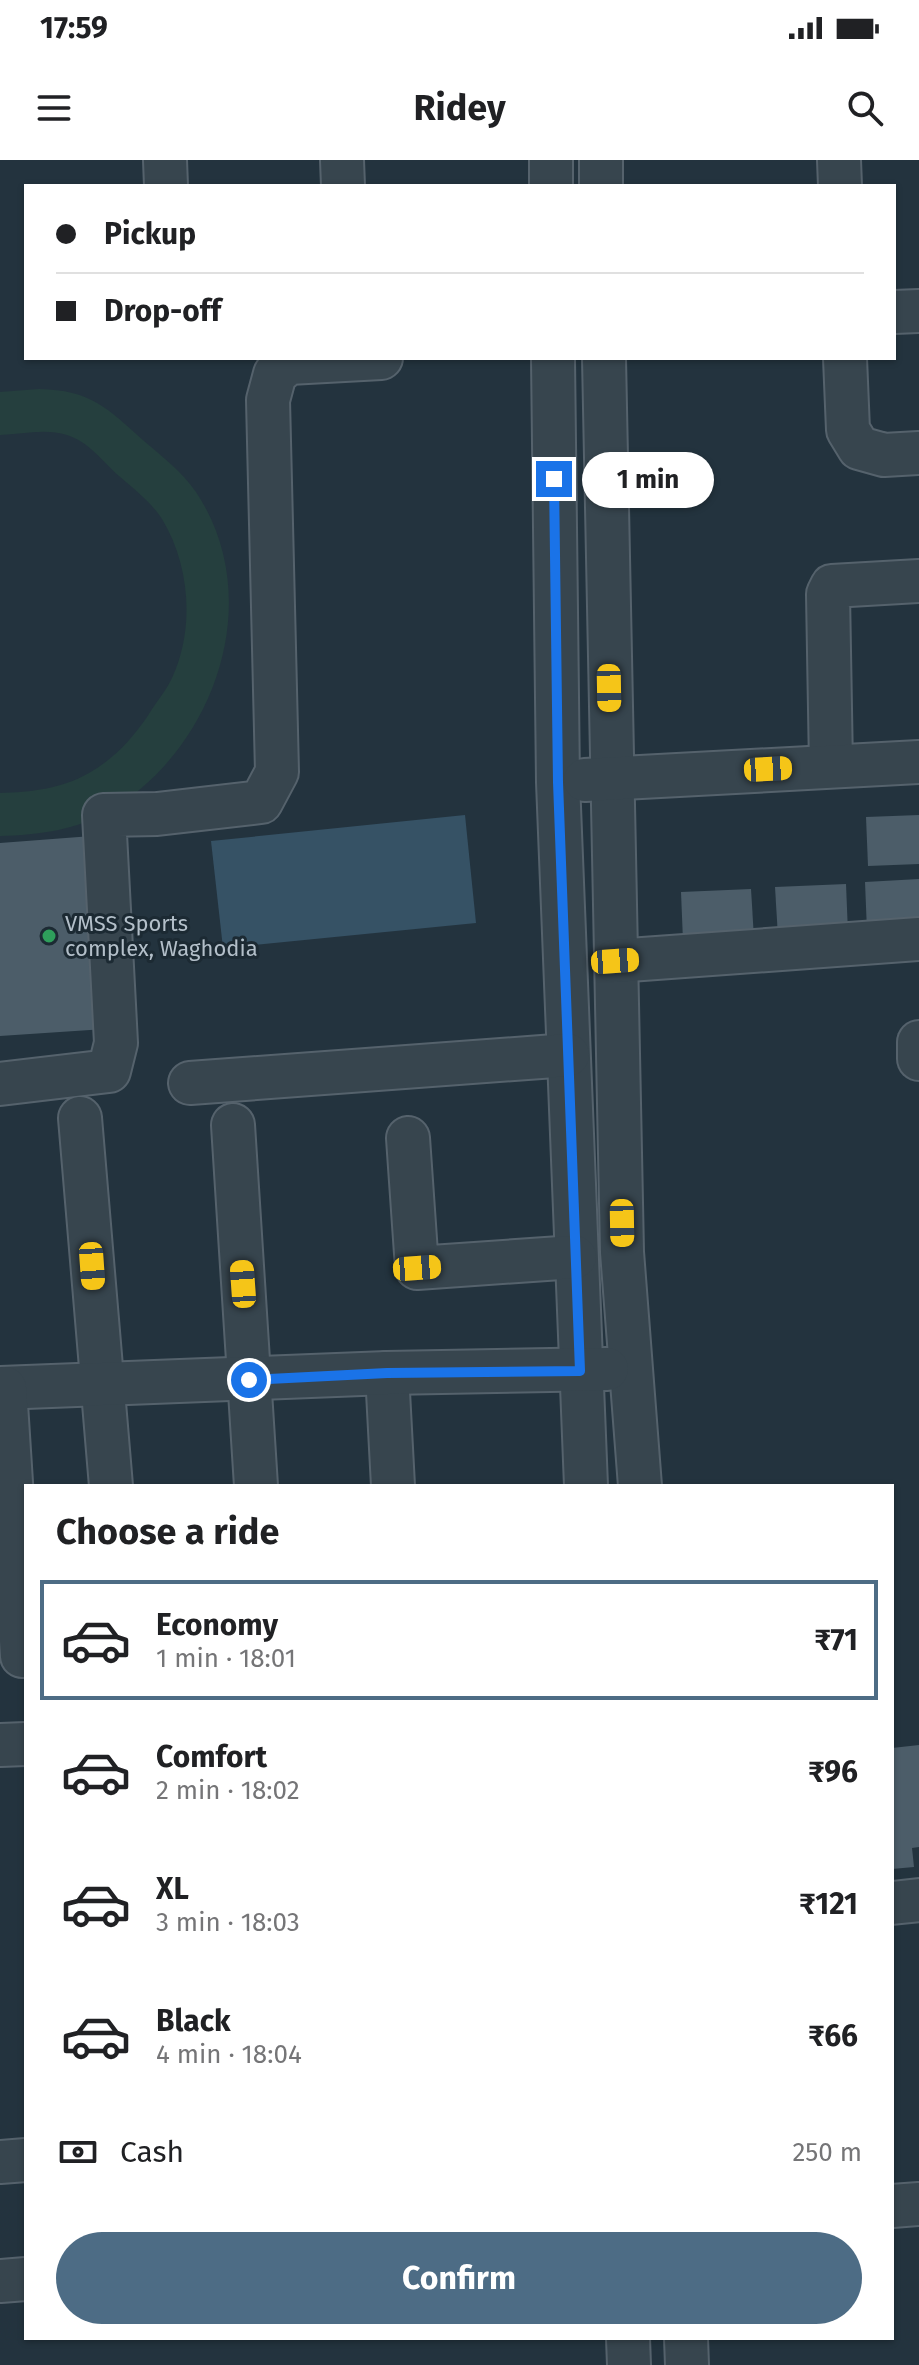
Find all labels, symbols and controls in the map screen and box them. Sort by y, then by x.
text: 17:59 [40,10,108,46]
icon: menu [32,86,76,130]
text: Ridey [413,86,506,130]
icon: search [843,86,887,130]
text: Pickup [104,216,196,252]
text: Drop-off [104,293,221,329]
callout: 1 min [582,451,714,507]
route end [536,461,572,497]
text: 1 min [617,464,679,495]
car [597,664,621,712]
car [743,756,793,782]
place label: VMSS Sports complex, Waghodia [65,910,258,962]
marker: VMSS Sports complex, Waghodia [40,927,58,945]
car [590,947,640,975]
car [610,1199,634,1247]
car [78,1241,106,1291]
car [392,1254,442,1282]
car [229,1259,257,1309]
route start [231,1362,267,1398]
text: Choose a ride [56,1510,279,1554]
icon: car [60,1604,132,1676]
text: Economy [156,1607,278,1643]
text: ₹71 [814,1622,858,1658]
text: 1 min · 18:01 [156,1643,296,1674]
icon: car [60,1736,132,1808]
text: Comfort [156,1739,267,1775]
text: ₹96 [808,1754,858,1790]
text: 2 min · 18:02 [156,1775,300,1806]
icon: car [60,1868,132,1940]
text: XL [156,1871,189,1907]
text: ₹121 [799,1886,858,1922]
text: 3 min · 18:03 [156,1907,300,1938]
icon: car [60,2000,132,2072]
text: Black [156,2003,231,2039]
text: ₹66 [808,2018,858,2054]
text: 4 min · 18:04 [156,2039,302,2070]
icon: cash [56,2130,100,2174]
text: Cash [120,2134,184,2170]
text: 250 m [792,2137,862,2168]
button: Confirm [56,2232,862,2324]

